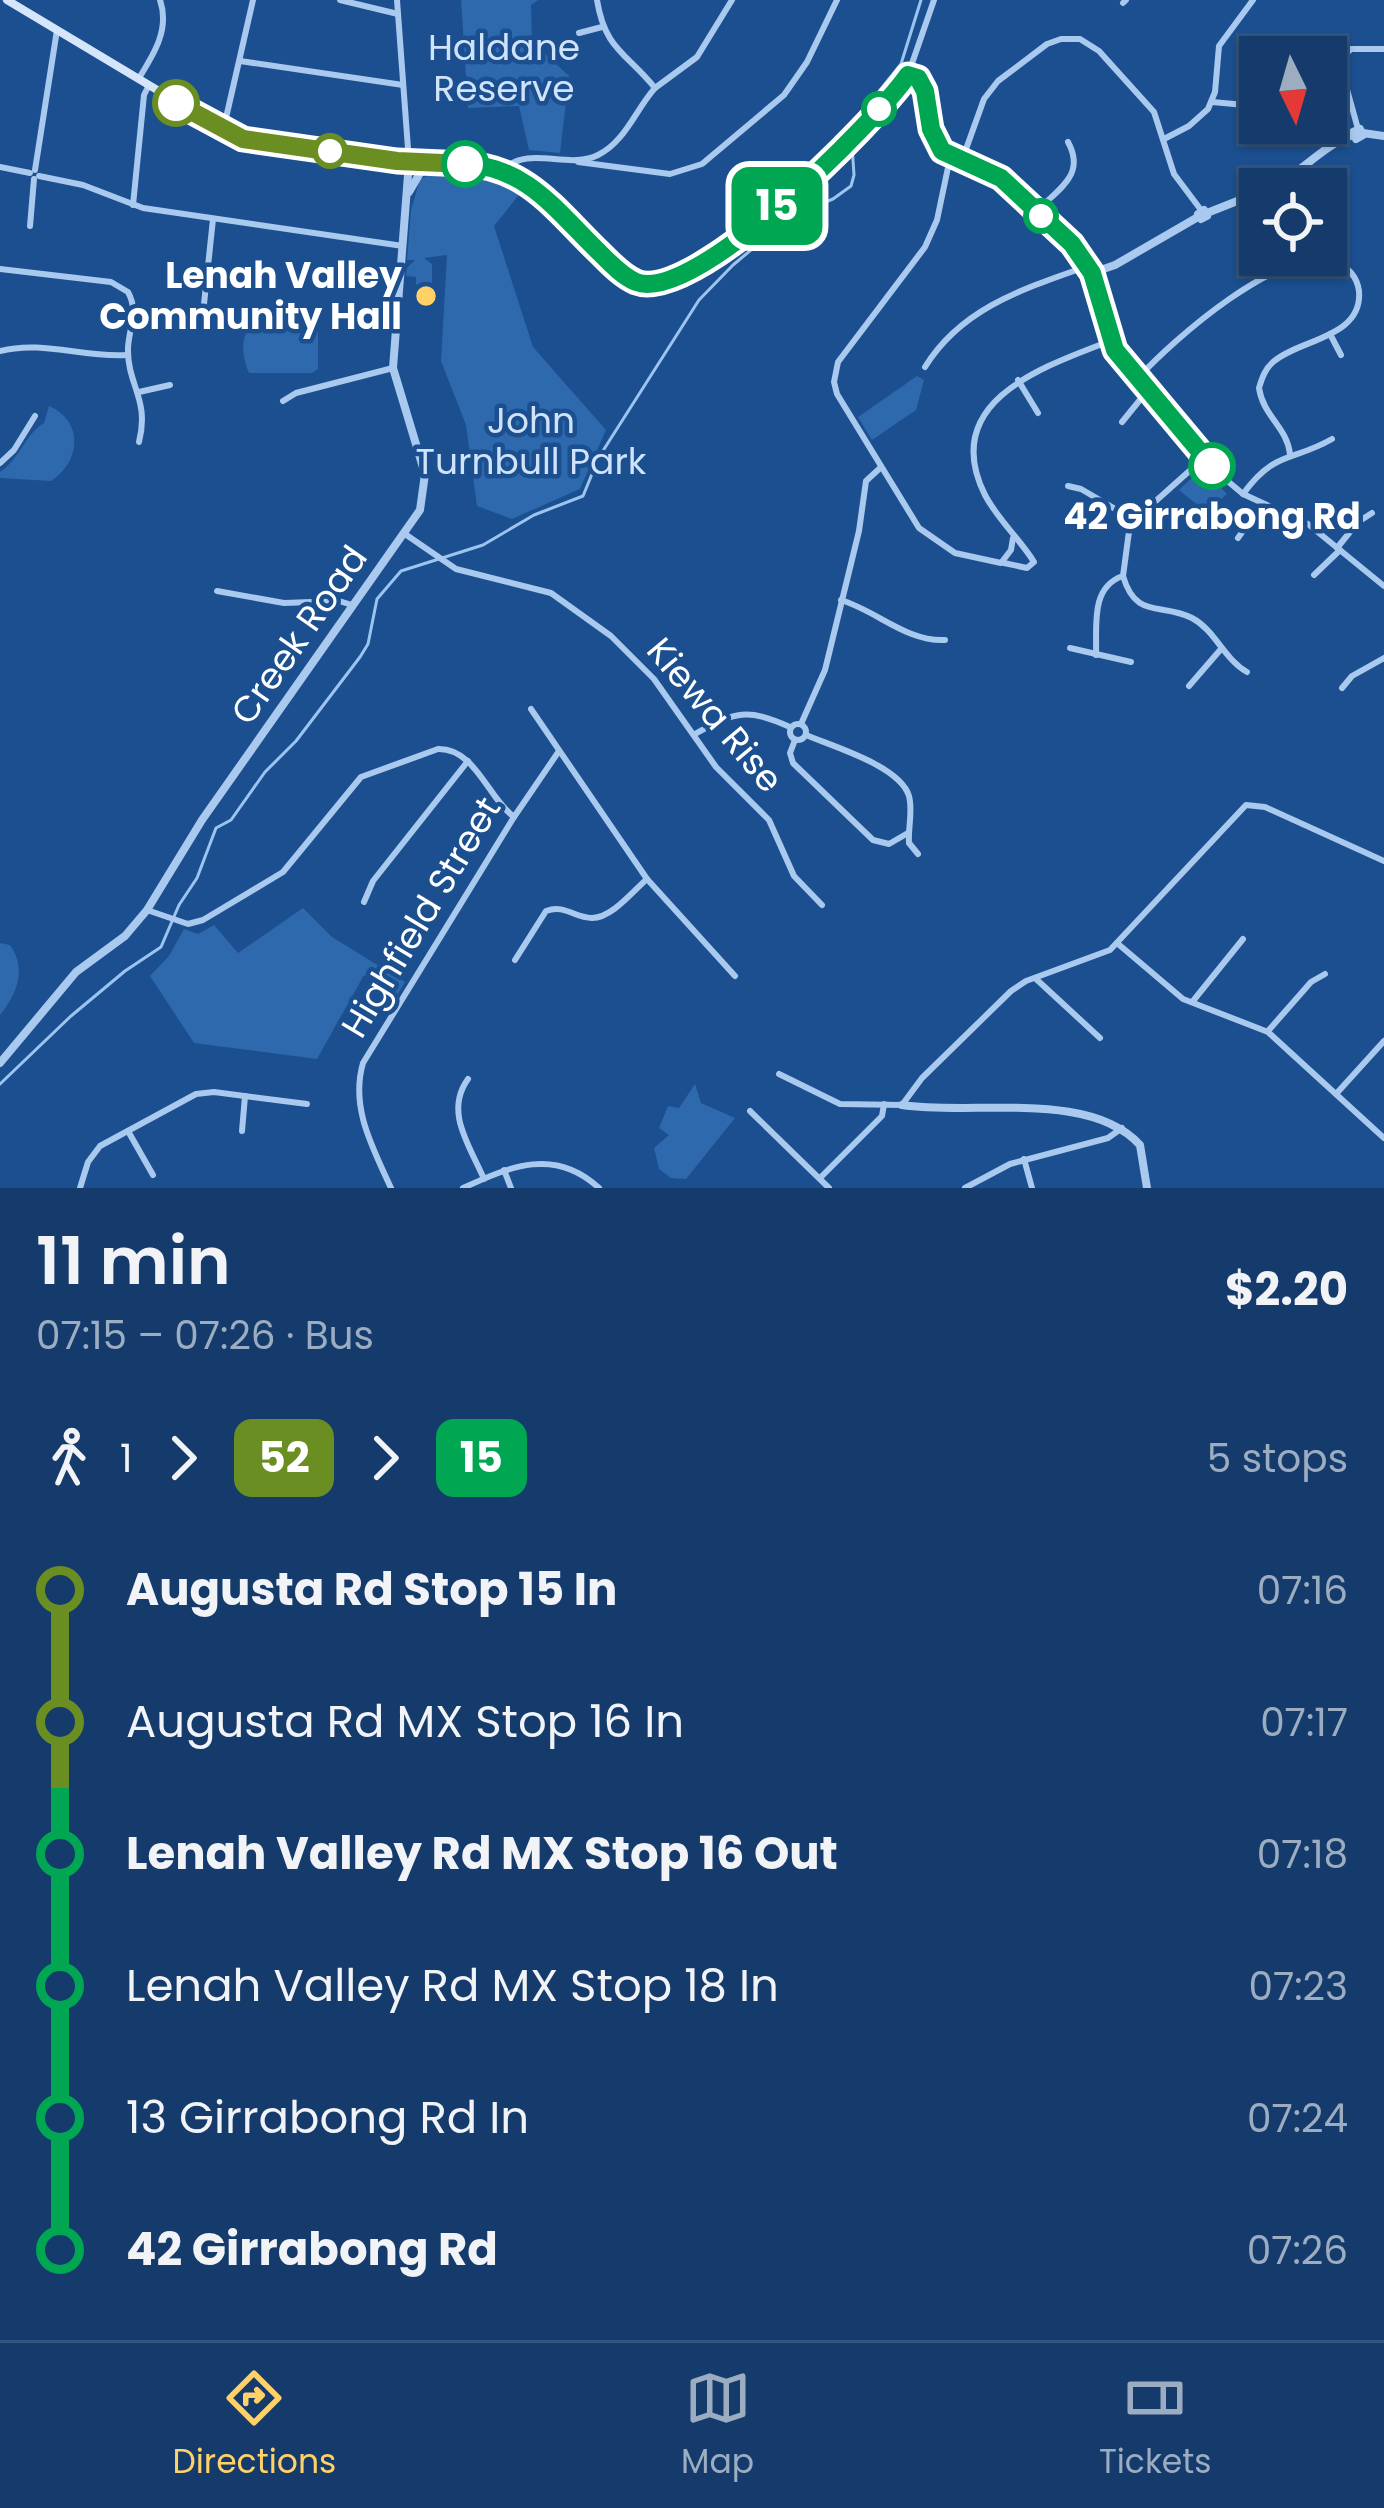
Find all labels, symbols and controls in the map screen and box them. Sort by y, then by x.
park label: Haldane Reserve [428,22,580,114]
north arrow [1239,36,1347,144]
map controls [1239,36,1347,276]
unlabelled marker [154,81,198,125]
unlabelled marker [863,93,895,125]
unlabelled marker [314,135,346,167]
unlabelled marker [443,142,487,186]
line badge: 15 [723,167,831,245]
button: locate [1239,168,1347,276]
text: 15 [755,176,799,235]
unlabelled marker [1025,200,1057,232]
place label: Lenah Valley Community Hall [99,250,402,342]
marker: Lenah Valley Community Hall [413,283,439,309]
park label: John Turnbull Park [416,395,647,487]
marker: 42 Girrabong Rd [1190,444,1234,488]
place label: 42 Girrabong Rd [1063,491,1361,542]
street label: Creek Road [219,535,379,735]
street label: Kiewa Rise [635,627,795,803]
street label: Highfield Street [329,787,513,1047]
text: 11 min [36,1215,231,1307]
text: $2.20 [1225,1258,1348,1321]
text: 07:15 – 07:26 · Bus [36,1308,374,1363]
icon: walk [36,1425,102,1491]
icon: forward [150,1425,216,1491]
icon: forward [352,1425,418,1491]
text: 52 [258,1428,310,1487]
text: 15 [460,1428,503,1487]
text: 1 [120,1431,132,1486]
text: 5 stops [1207,1431,1348,1486]
text: Augusta Rd Stop 15 In [126,1558,617,1621]
text: 07:16 [1257,1563,1348,1618]
text: Augusta Rd MX Stop 16 In [126,1690,684,1753]
text: 07:17 [1260,1695,1348,1750]
text: Lenah Valley Rd MX Stop 16 Out [126,1822,838,1885]
text: 07:18 [1257,1827,1348,1882]
text: Lenah Valley Rd MX Stop 18 In [126,1954,779,2017]
text: 07:23 [1249,1959,1348,2014]
text: 13 Girrabong Rd In [126,2086,529,2149]
text: 07:24 [1247,2091,1348,2146]
text: 42 Girrabong Rd [126,2218,498,2281]
text: 07:26 [1247,2223,1348,2278]
tab: Directions [172,2365,336,2487]
tab: Map [681,2365,754,2487]
tab: Tickets [1099,2365,1212,2487]

